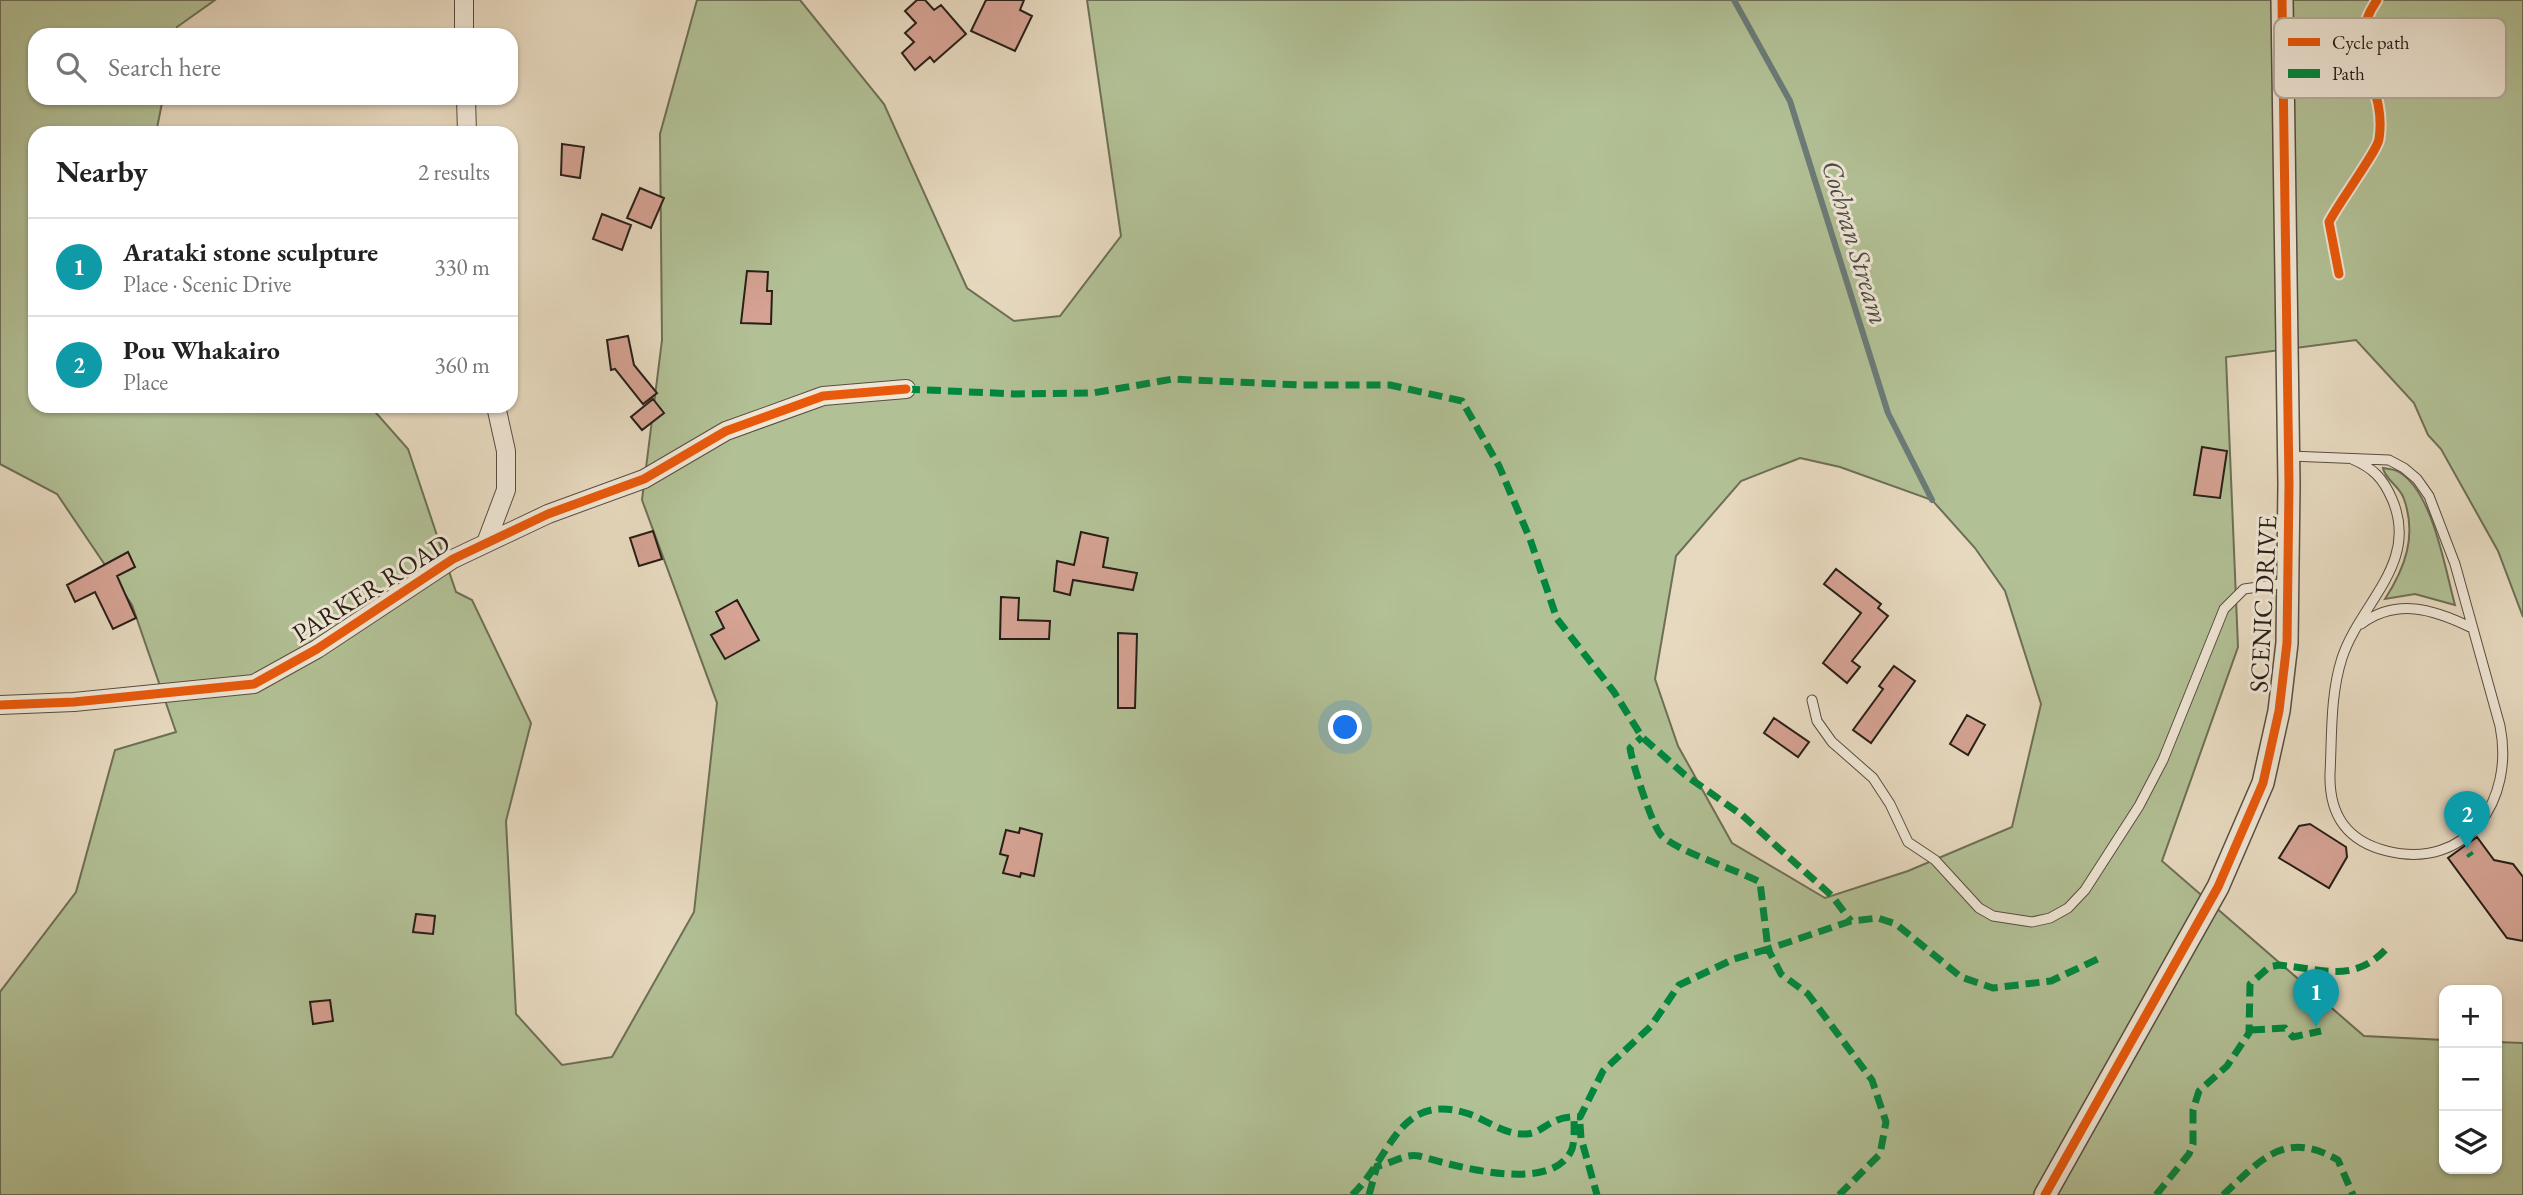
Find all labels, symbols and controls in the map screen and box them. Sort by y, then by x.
legend [2274,18,2506,98]
search box [28,28,518,105]
text: Cycle path [2332,30,2410,55]
icon: search [52,48,90,86]
text: Search here [108,50,221,84]
text: Path [2332,61,2365,86]
text: Nearby [56,152,148,191]
water label: Cochran Stream [1814,155,1898,329]
text: 2 results [418,157,490,187]
text: Arataki stone sculpture [123,235,378,269]
text: 1 [73,252,85,282]
text: 330 m [434,252,490,282]
text: Place · Scenic Drive [123,269,292,299]
text: Pou Whakairo [123,333,280,367]
text: 2 [73,350,85,380]
text: 360 m [434,350,490,380]
text: Place [123,367,168,397]
street label: SCENIC DRIVE [2241,514,2285,693]
street label: PARKER ROAD [286,526,456,650]
your location [1328,710,1362,744]
pin: 2 [2444,791,2490,849]
pin: 1 [2293,969,2339,1027]
map controls [2439,985,2502,1174]
button: + [2439,985,2502,1048]
button: − [2439,1048,2502,1111]
button: layers [2439,1111,2502,1174]

